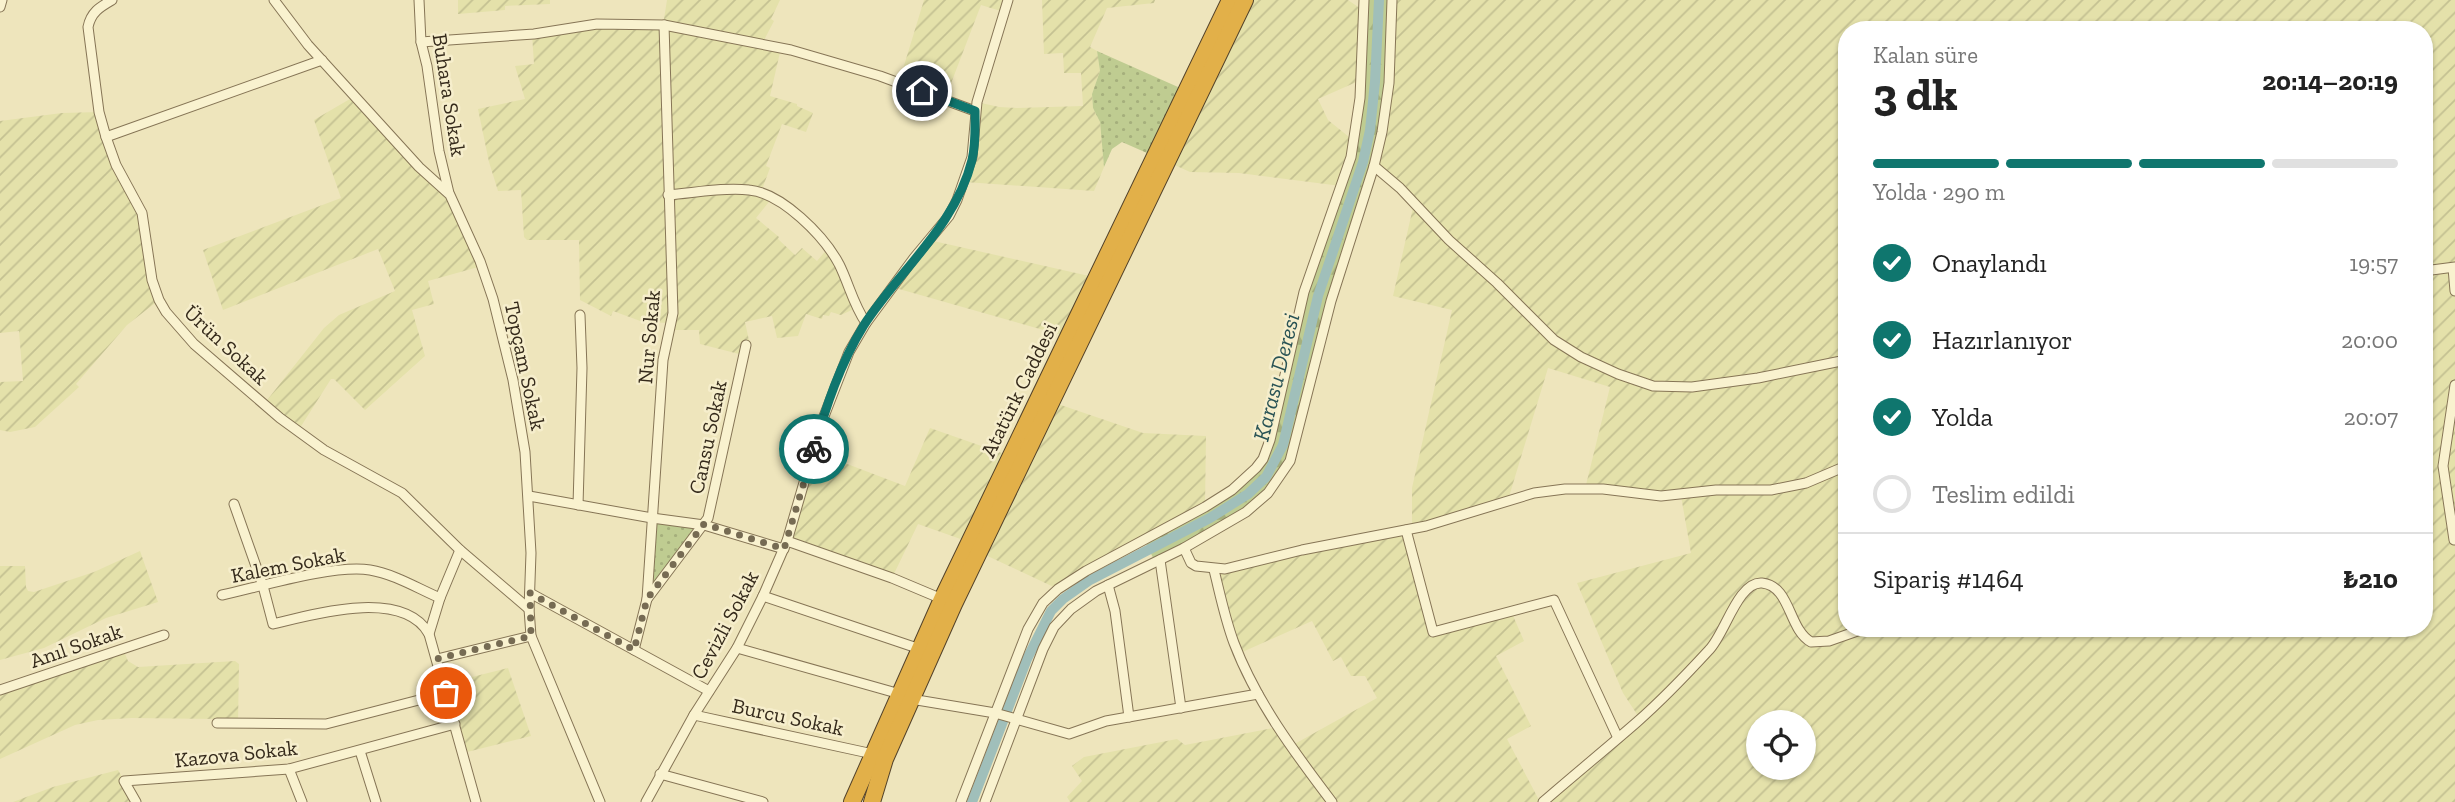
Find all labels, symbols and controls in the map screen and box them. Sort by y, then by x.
street label: Buhara Sokak [427,32,472,158]
text: Kalan süre [1873,41,1978,69]
pin [892,61,952,121]
text: 20:14–20:19 [2262,65,2398,97]
text: 3 dk [1873,67,1958,122]
icon: home [903,72,941,110]
text: Yolda · 290 m [1873,178,2005,206]
icon: check [1873,244,1911,282]
text: Onaylandı [1932,247,2047,279]
text: 19:57 [2349,249,2398,277]
street label: Nur Sokak [632,289,665,385]
street label: Ürün Sokak [179,299,274,390]
street label: Topçam Sokak [500,299,551,432]
water label: Karasu Deresi [1247,310,1305,444]
street label: Atatürk Caddesi [975,318,1062,461]
icon: check [1873,321,1911,359]
text: Hazırlanıyor [1932,324,2073,356]
text: 20:00 [2341,326,2398,354]
street label: Cansu Sokak [683,378,732,496]
icon: check [1873,398,1911,436]
text: Yolda [1932,401,1993,433]
text: 20:07 [2344,403,2398,431]
courier [779,414,849,484]
icon: bike [795,430,833,468]
text: Teslim edildi [1932,478,2075,510]
street label: Kalem Sokak [229,541,347,588]
text: Sipariş #1464 [1873,563,2024,595]
text: ₺210 [2343,563,2398,595]
street label: Cevizli Sokak [685,566,764,683]
street label: Anıl Sokak [26,618,125,673]
pin [416,663,476,723]
icon: bag [427,674,465,712]
street label: Burcu Sokak [730,692,846,741]
map controls [1746,710,1816,780]
button: locate [1746,710,1816,780]
street label: Kazova Sokak [173,735,299,772]

